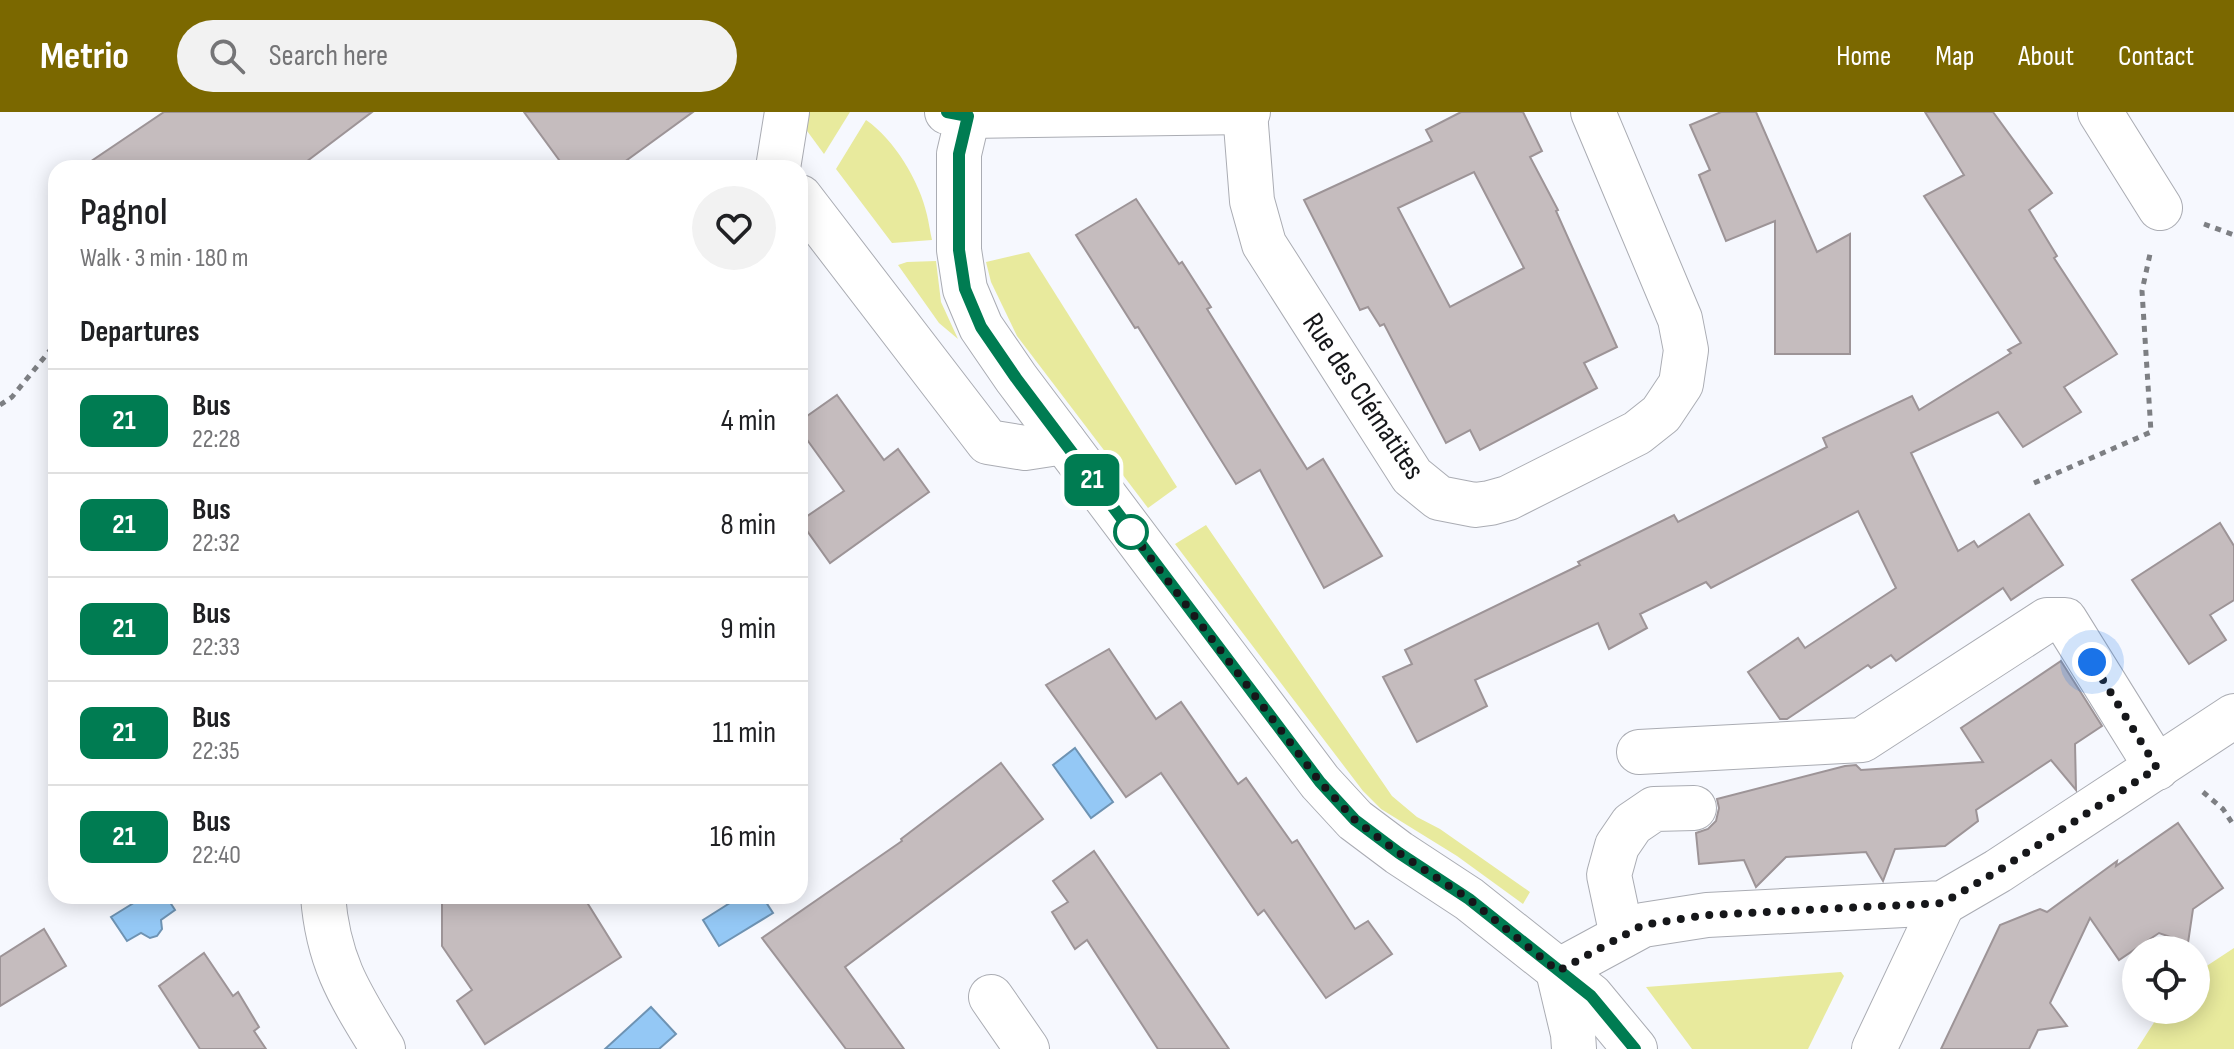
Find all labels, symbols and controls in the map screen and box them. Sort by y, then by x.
search box [177,20,737,92]
text: Metrio [40,34,129,79]
icon: search [205,34,249,78]
text: Search here [269,38,388,74]
text: Home [1836,40,1891,73]
text: Map [1935,40,1974,73]
text: About [2018,40,2074,73]
text: Contact [2118,40,2194,73]
button: heart [692,186,776,270]
text: Pagnol [80,190,167,235]
text: Walk · 3 min · 180 m [80,243,248,274]
street label: Rue des Clématites [1294,307,1432,487]
text: Departures [80,314,200,350]
text: Bus [192,388,231,424]
text: 4 min [721,403,776,439]
text: 21 [112,404,136,437]
text: 22:28 [192,424,240,455]
line badge: 21 [1056,454,1128,506]
text: 21 [1080,463,1104,496]
text: Bus [192,492,231,528]
text: 8 min [720,507,776,543]
text: 21 [112,508,136,541]
unlabelled marker [1114,515,1148,549]
text: 22:32 [192,528,240,559]
text: Bus [192,596,231,632]
text: 9 min [720,611,776,647]
text: 21 [112,612,136,645]
text: 22:33 [192,632,240,663]
your location [2072,642,2112,682]
text: Bus [192,700,231,736]
text: 11 min [713,715,776,751]
text: 21 [112,716,136,749]
text: 22:35 [192,736,240,767]
text: Bus [192,804,231,840]
text: 16 min [710,819,776,855]
text: 21 [112,820,136,853]
text: 22:40 [192,840,241,871]
map controls [2122,936,2210,1024]
button: locate [2122,936,2210,1024]

